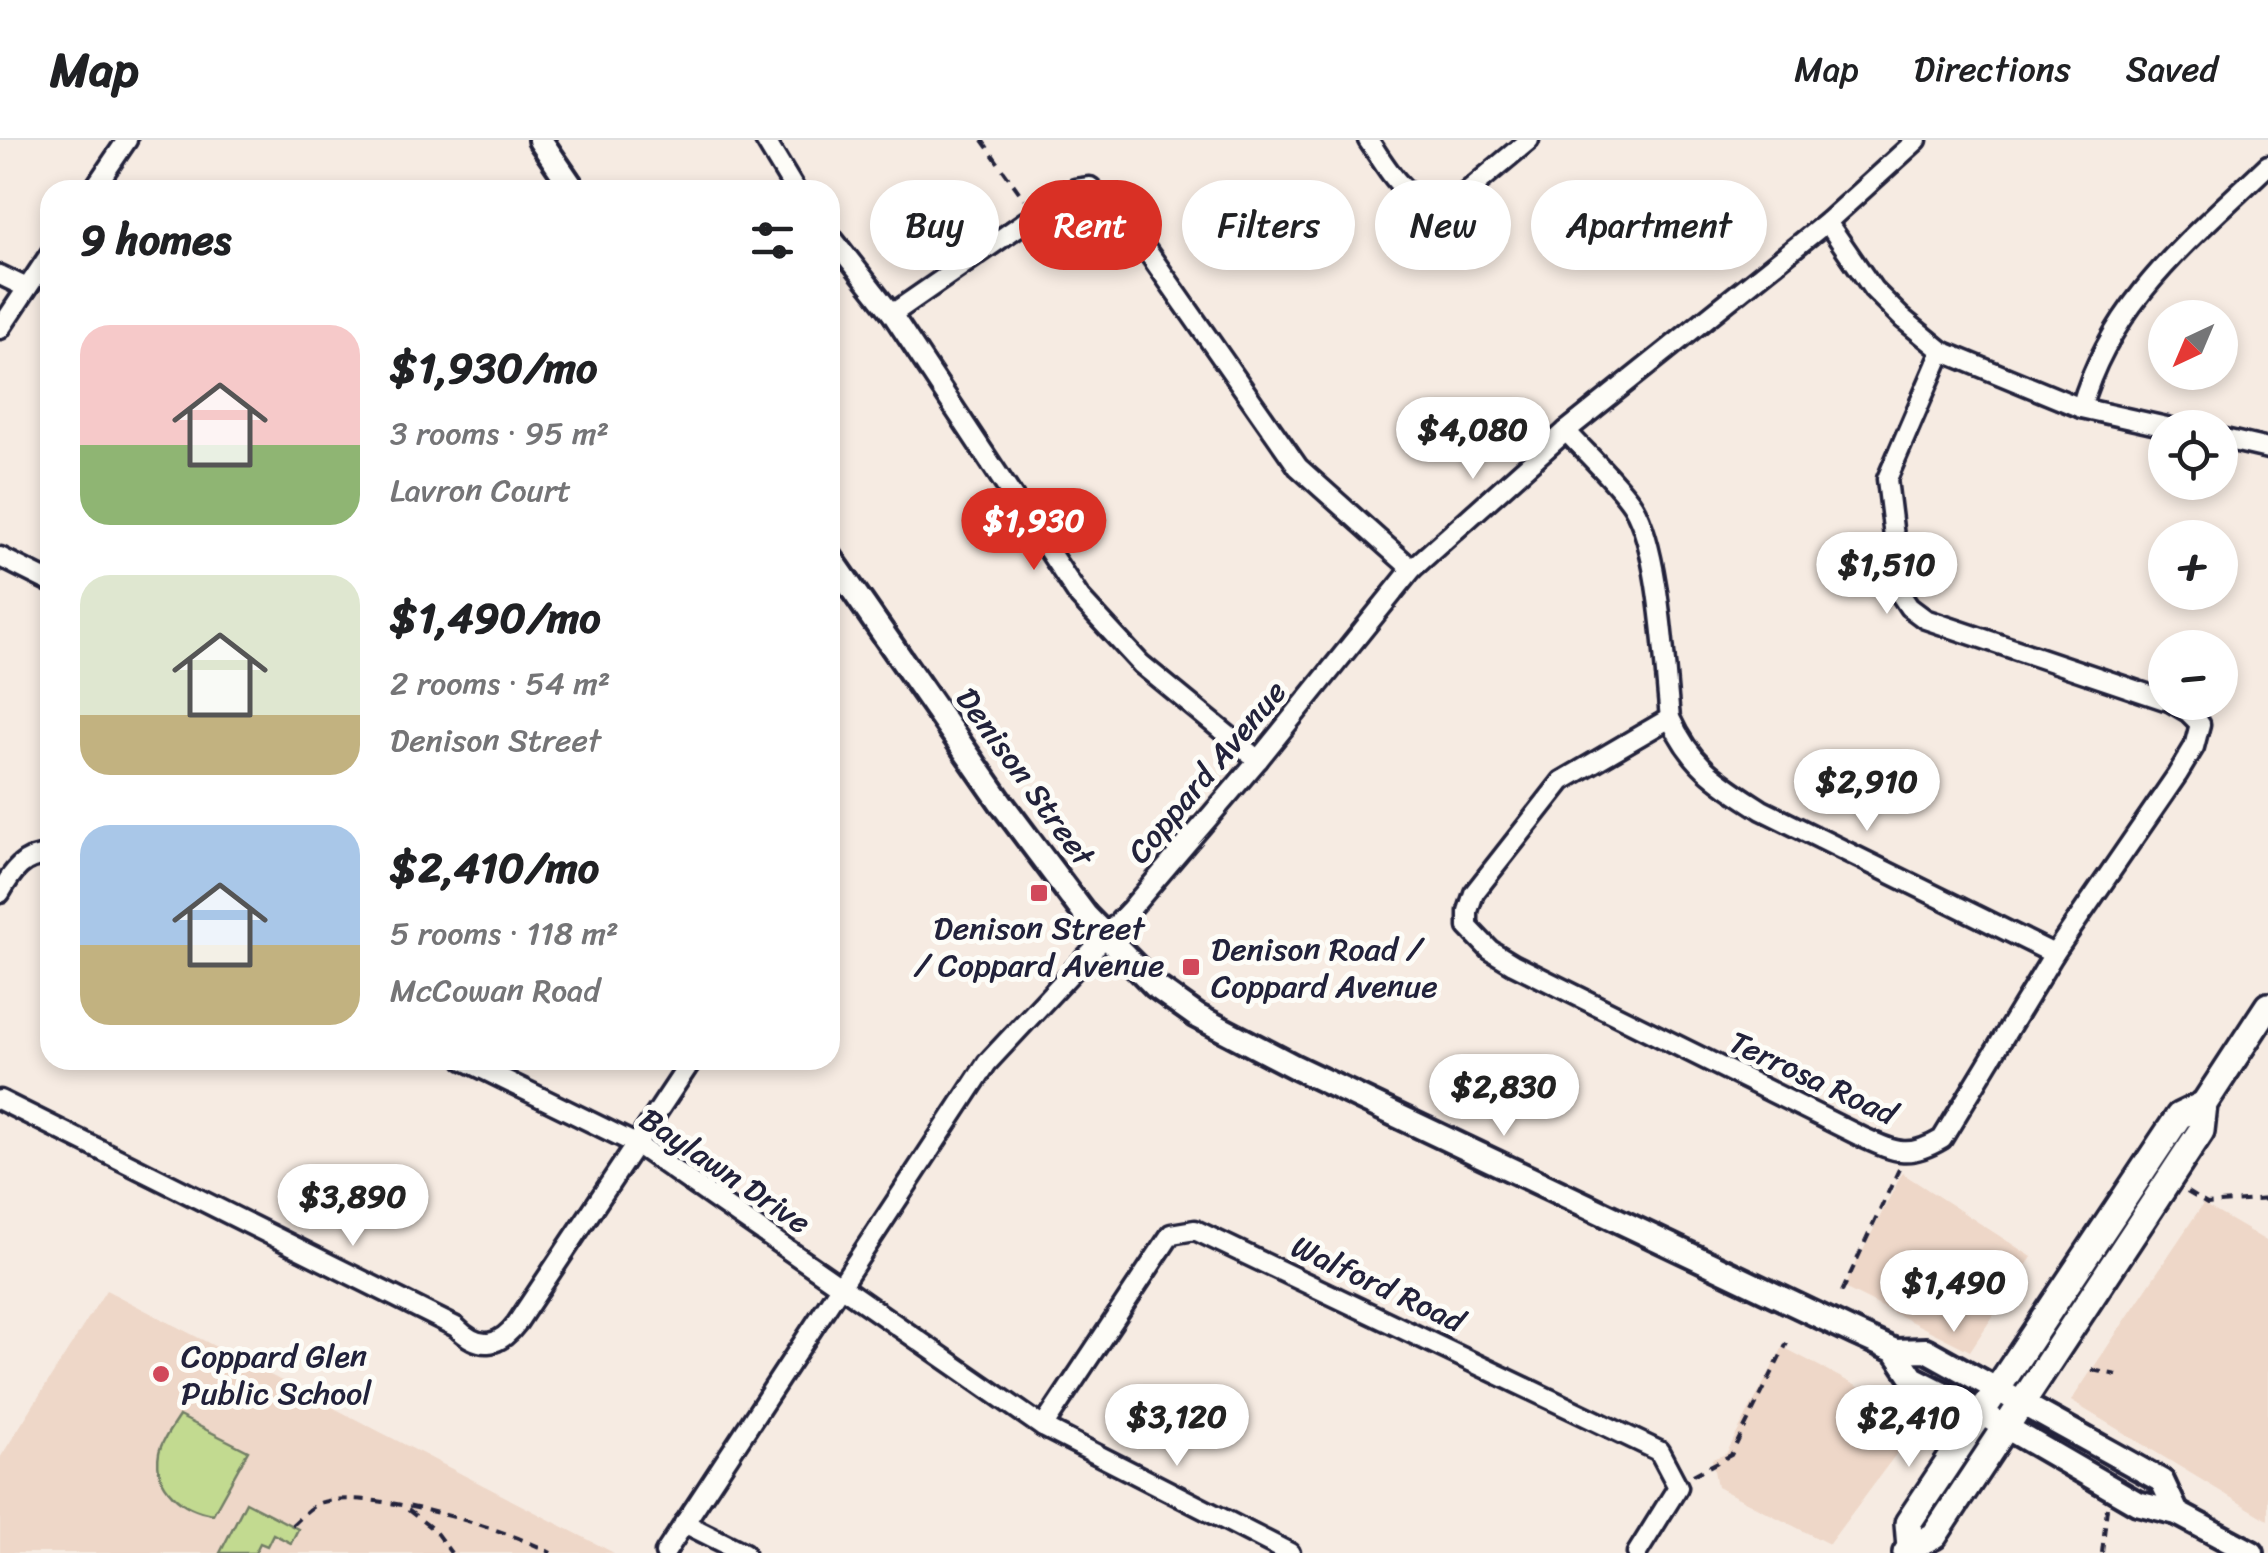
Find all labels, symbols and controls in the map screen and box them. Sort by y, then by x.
text: Map [50,27,139,112]
text: Map [1794,38,1859,100]
text: Directions [1914,38,2071,100]
text: Saved [2126,38,2218,100]
chip: Buy [870,180,999,270]
chip: Rent [1019,180,1162,270]
chip: Filters [1182,180,1355,270]
chip: New [1375,180,1511,270]
chip: Apartment [1531,180,1767,270]
text: 9 homes [80,203,231,277]
icon: filters [745,213,800,268]
north arrow [2148,300,2238,390]
map controls [2148,300,2238,720]
text: $1,930/mo [390,331,597,405]
icon: home [160,365,280,485]
pin: $4,080 [1392,397,1554,482]
text: $4,080 [1418,401,1528,458]
text: 3 rooms · 95 m² [390,405,609,462]
button: locate [2148,410,2238,500]
text: Lavron Court [390,462,571,519]
pin: $1,930 [953,488,1115,573]
text: $1,930 [983,492,1085,549]
button: + [2148,520,2238,610]
pin: $1,510 [1806,532,1968,617]
text: $1,510 [1838,536,1936,593]
text: $1,490/mo [390,581,601,655]
icon: home [160,615,280,735]
button: − [2148,630,2238,720]
text: 2 rooms · 54 m² [390,655,610,712]
street label: Coppard Avenue [1112,667,1302,877]
street label: Denison Street [940,675,1111,880]
text: Denison Street [390,712,601,769]
pin: $2,910 [1786,749,1948,834]
text: $2,910 [1816,753,1918,810]
text: $2,410/mo [390,831,599,905]
icon: home [160,865,280,985]
marker: Denison Street / Coppard Avenue [1028,882,1050,904]
place label: Denison Street / Coppard Avenue [914,900,1164,994]
text: 5 rooms · 118 m² [390,905,619,962]
place label: Denison Road / Coppard Avenue [1211,921,1438,1015]
marker: Denison Road / Coppard Avenue [1180,956,1202,978]
text: McCowan Road [390,962,600,1019]
street label: Terrosa Road [1719,1014,1909,1143]
pin: $2,830 [1423,1054,1585,1139]
text: $2,830 [1451,1058,1557,1115]
street label: Baylawn Drive [627,1092,823,1250]
pin: $3,890 [272,1164,434,1249]
text: $3,890 [300,1168,406,1225]
street label: Walford Road [1281,1219,1476,1350]
pin: $1,490 [1873,1250,2035,1335]
text: $1,490 [1902,1254,2006,1311]
place label: Coppard Glen Public School [181,1328,372,1422]
marker: Coppard Glen Public School [150,1363,172,1385]
pin: $3,120 [1096,1384,1258,1469]
pin: $2,410 [1828,1385,1990,1470]
text: $3,120 [1127,1388,1227,1445]
text: $2,410 [1858,1389,1960,1446]

